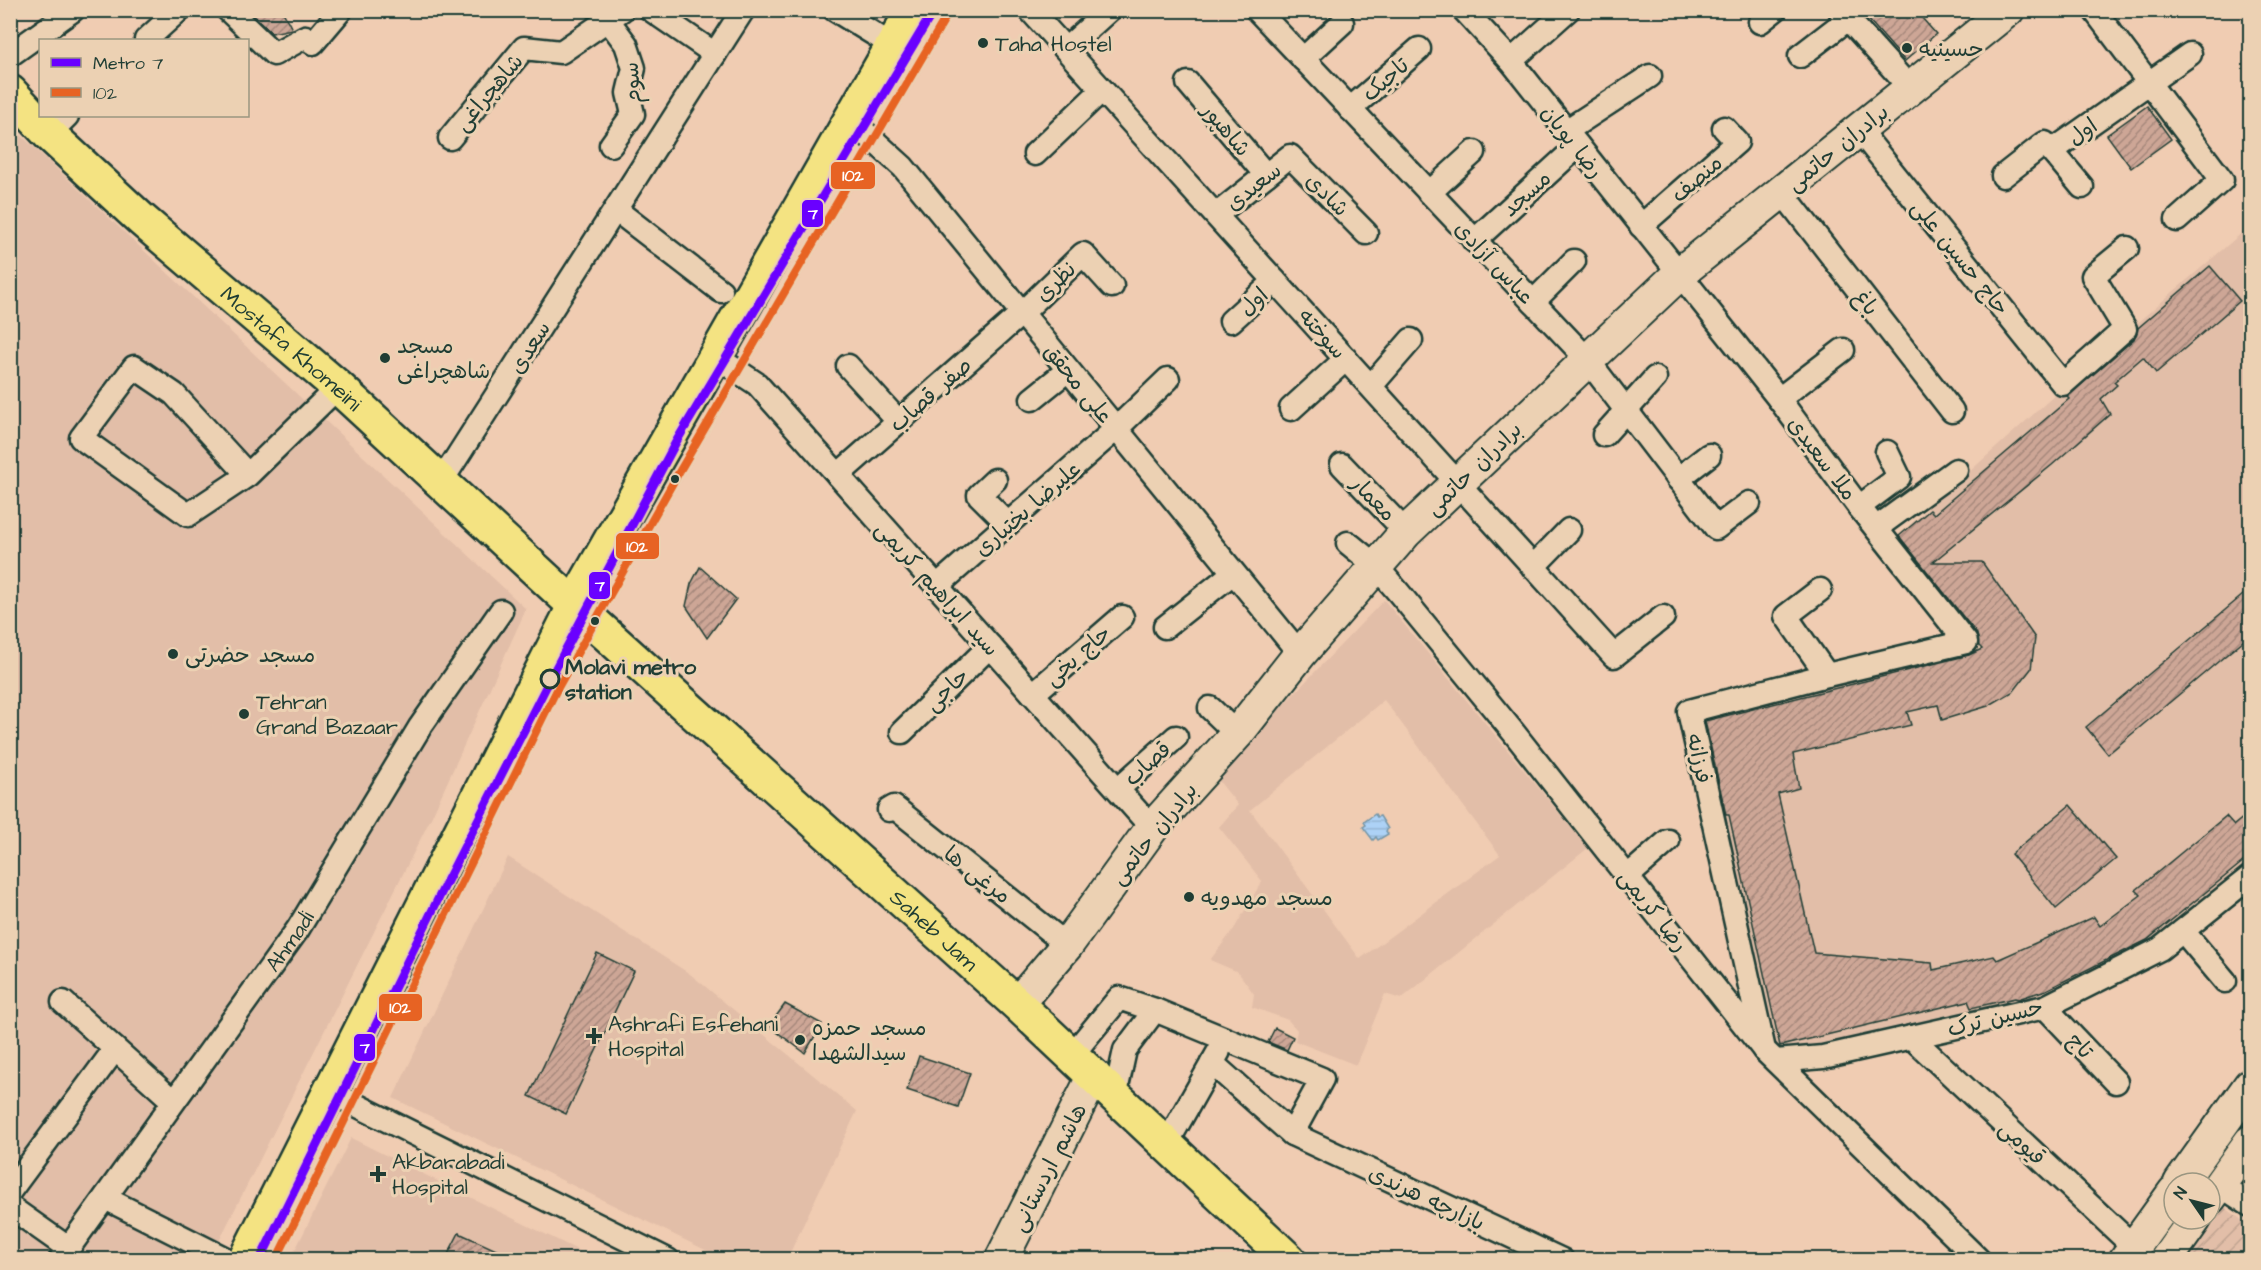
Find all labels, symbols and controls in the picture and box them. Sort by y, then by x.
place label: Taha Hostel [995,29,1112,60]
place label: حسینیه [1919,34,1984,65]
marker: Taha Hostel [976,36,990,50]
legend [39,39,249,117]
marker: حسینیه [1900,41,1914,55]
street label: شاهچراغی [447,47,531,139]
text: Metro 7 [93,51,163,76]
street label: تاجیک [1356,51,1417,109]
street label: سوم [616,61,650,105]
text: 102 [93,81,118,106]
street label: شاهپور [1193,95,1258,164]
street label: برادران حاتمی [1780,97,1896,199]
street label: رضا پویان [1533,98,1611,185]
street label: اول [2062,111,2104,154]
street label: منصف [1665,148,1729,210]
street label: سعیدی [1219,156,1288,219]
line badge: 102 [830,161,876,190]
street label: مسجد [1496,164,1558,225]
text: 102 [842,165,864,187]
street label: شادی [1298,166,1356,224]
street label: حاج حسین علی [1904,194,2016,322]
line badge: 7 [801,199,824,228]
text: 7 [807,203,818,225]
street label: عباس آزادی [1447,214,1541,312]
street label: نظری [1029,255,1084,309]
street label: Mostafa Khomeini [213,279,369,419]
street label: اول [1232,280,1276,324]
street label: باغ [1846,283,1886,323]
street label: سوخته [1291,302,1353,366]
street label: سعدی [502,315,559,380]
place label: مسجد شاهچراغی [397,331,490,387]
street label: علی محقق [1036,337,1120,431]
street label: صفر قصاب [883,350,979,440]
marker: مسجد شاهچراغی [378,351,392,365]
street label: ملا سعیدی [1780,410,1864,507]
street label: برادران حاتمی [1419,415,1529,523]
street label: علیرضا بختیاری [968,454,1088,564]
street label: معمار [1343,468,1403,529]
unlabelled marker [669,473,681,485]
street label: سید ابراهیم کریمی [868,515,1006,663]
line badge: 102 [615,532,660,560]
text: 102 [626,536,648,558]
line badge: 7 [588,571,611,600]
text: 7 [594,575,605,597]
unlabelled marker [589,615,601,627]
street label: حاج یخی [1038,618,1118,694]
place label: مسجد حضرتی [185,640,315,671]
marker: مسجد حضرتی [166,647,180,661]
place label: Molavi metro station [565,652,697,708]
street label: حاجی [918,661,976,719]
marker: Molavi metro station [540,669,560,689]
place label: Tehran Grand Bazaar [256,687,398,743]
marker: Tehran Grand Bazaar [237,707,251,721]
street label: فرزانه [1678,730,1719,786]
street label: قصاب [1118,734,1178,794]
street label: برادران حاتمی [1103,776,1205,892]
street label: مرغی ها [937,839,1017,911]
street label: رضا کریمی [1611,863,1695,959]
street label: Saheb Jam [883,883,985,979]
place label: مسجد مهدویه [1201,883,1333,914]
marker: مسجد مهدویه [1182,890,1196,904]
street label: Ahmadi [258,905,323,978]
street label: حسین ترک [1944,992,2047,1045]
line badge: 102 [378,993,423,1022]
text: 102 [389,997,411,1019]
place label: Ashrafi Esfehani Hospital [608,1009,778,1065]
place label: مسجد حمزه سیدالشهدا [812,1013,927,1069]
street label: تاج [2060,1026,2100,1066]
marker: Ashrafi Esfehani Hospital [585,1027,603,1045]
line badge: 7 [353,1033,376,1062]
marker: مسجد حمزه سیدالشهدا [793,1033,807,1047]
text: 7 [359,1037,370,1059]
street label: هاشم اردستانی [1004,1098,1095,1237]
street label: قیومی [1992,1113,2052,1173]
place label: Akbarabadi Hospital [392,1147,505,1203]
street label: بازارچه هرندی [1363,1158,1490,1239]
marker: Akbarabadi Hospital [369,1165,387,1183]
north arrow [2162,1171,2222,1231]
text: N [2169,1183,2192,1203]

